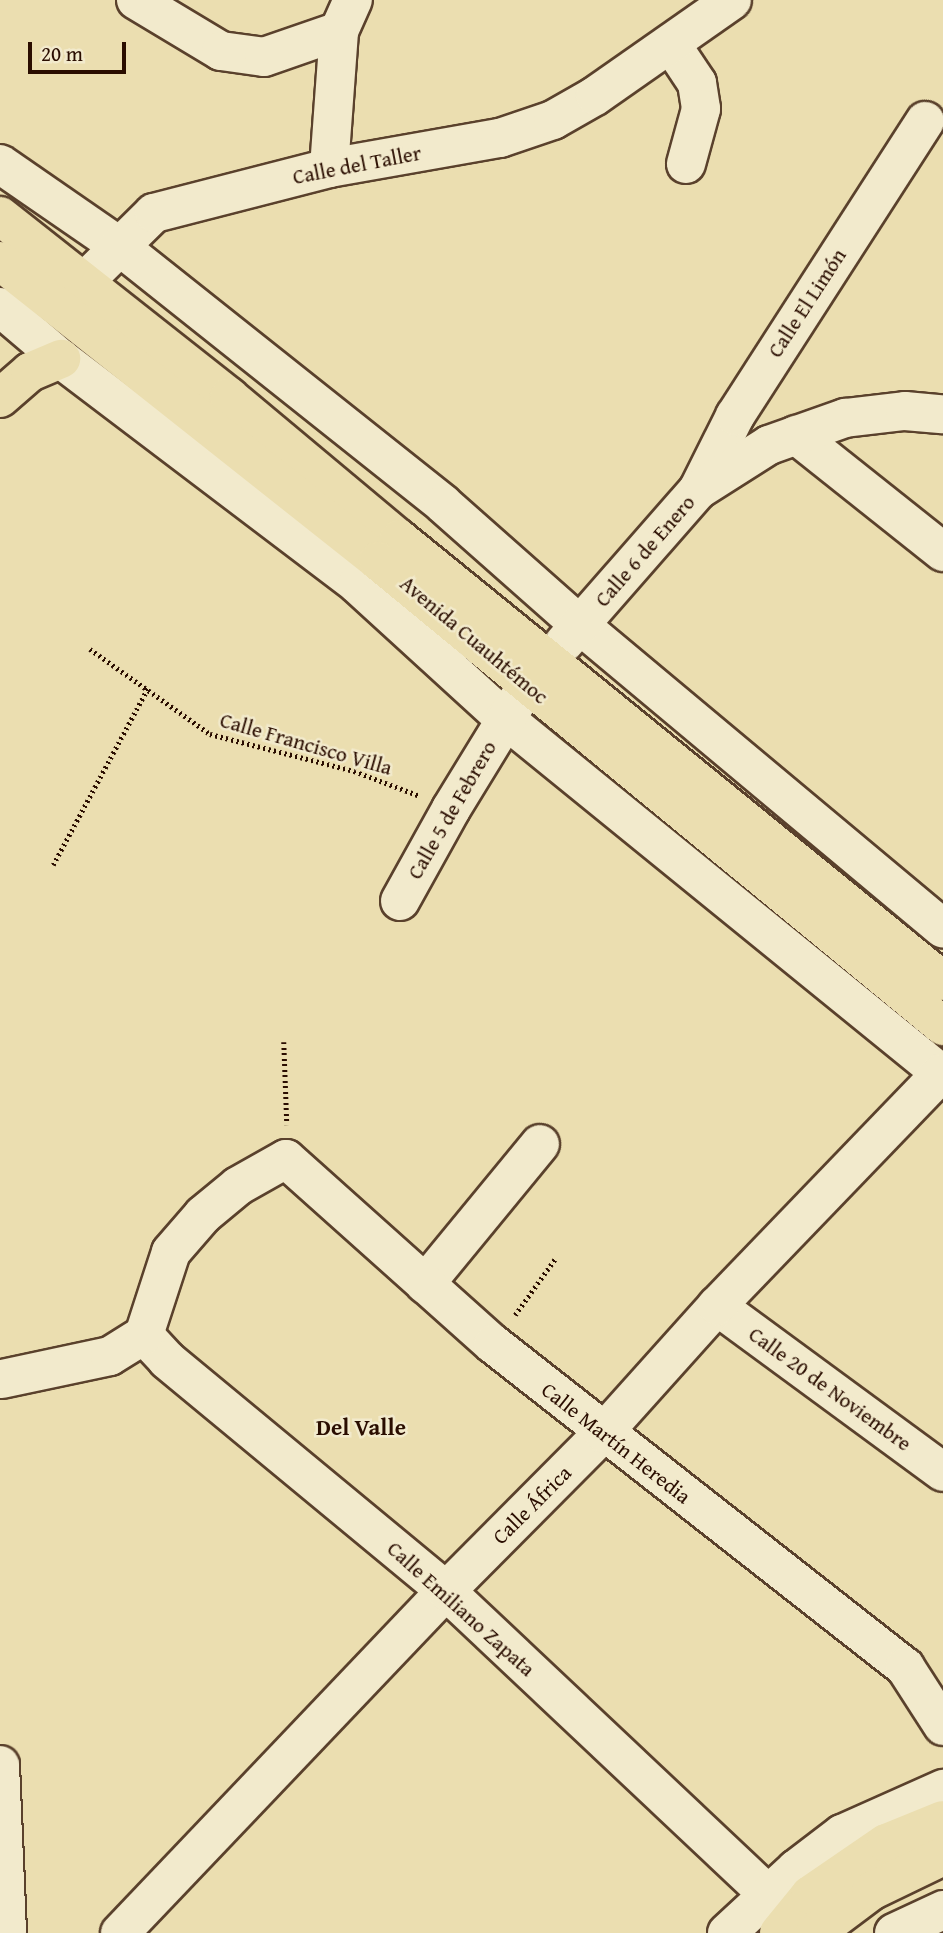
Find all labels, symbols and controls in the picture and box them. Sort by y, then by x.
scale bar [32,28,130,72]
text: 20 m [41,38,83,69]
street label: Calle del Taller [291,140,423,190]
street label: Calle El Limón [763,244,851,362]
street label: Calle 6 de Enero [590,490,700,612]
street label: Avenida Cuauhtémoc [395,571,553,709]
street label: Calle Francisco Villa [217,707,395,781]
street label: Calle 5 de Febrero [402,736,502,884]
street label: Calle 20 de Noviembre [744,1322,916,1456]
street label: Calle Martín Heredia [536,1377,696,1509]
district label: Del Valle [316,1413,406,1441]
street label: Calle África [487,1460,577,1550]
street label: Calle Emiliano Zapata [382,1536,540,1682]

